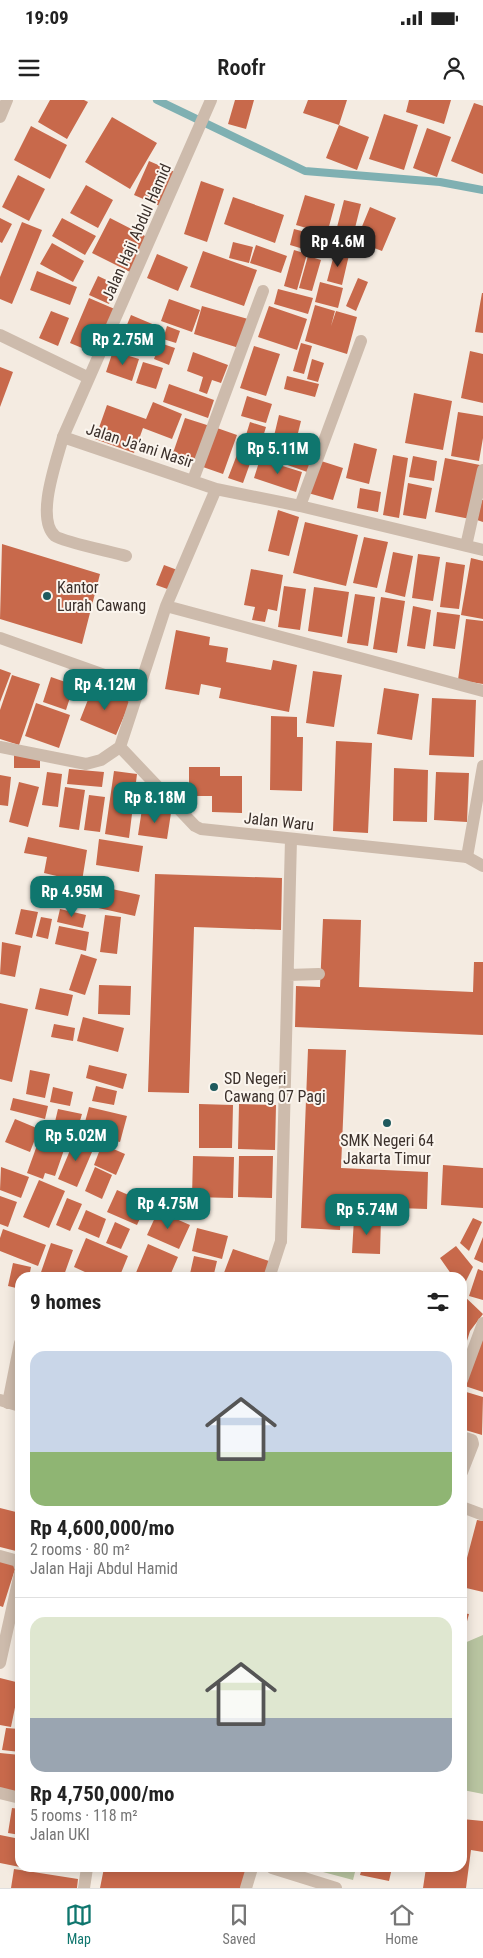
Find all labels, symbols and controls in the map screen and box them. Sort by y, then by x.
text: 19:09 [25,6,69,29]
icon: menu [15,54,43,82]
icon: person [440,54,468,82]
text: Roofr [217,55,266,80]
street label: Jalan Haji Abdul Hamid [98,161,175,304]
pin: Rp 4.6M [292,226,384,268]
text: Rp 4.6M [311,232,365,251]
pin: Rp 2.75M [71,324,175,366]
text: Rp 2.75M [92,330,154,349]
street label: Jalan Ja'ani Nasir [84,419,196,472]
pin: Rp 5.11M [226,432,330,475]
text: Rp 5.11M [247,439,309,458]
place label: Kantor Lurah Cawang [57,578,146,615]
marker: Kantor Lurah Cawang [41,590,53,602]
pin: Rp 4.12M [53,668,157,711]
text: Rp 4.12M [74,675,136,694]
pin: Rp 8.18M [103,782,207,824]
text: Rp 8.18M [124,788,186,807]
street label: Jalan Waru [243,808,315,835]
pin: Rp 4.95M [20,876,124,918]
text: Rp 4.95M [41,882,103,901]
place label: SD Negeri Cawang 07 Pagi [224,1069,326,1106]
marker: SD Negeri Cawang 07 Pagi [208,1081,220,1093]
marker: SMK Negeri 64 Jakarta Timur [381,1117,393,1129]
pin: Rp 5.02M [24,1120,128,1162]
text: Rp 5.02M [45,1126,107,1145]
place label: SMK Negeri 64 Jakarta Timur [340,1131,434,1168]
pin: Rp 4.75M [116,1188,220,1230]
text: Rp 4.75M [137,1194,199,1213]
pin: Rp 5.74M [315,1194,419,1236]
text: Rp 5.74M [336,1200,398,1219]
icon: filters [424,1288,452,1316]
text: 9 homes [30,1290,101,1314]
icon: home [196,1384,286,1474]
text: Rp 4,600,000/mo [30,1516,174,1540]
text: 2 rooms · 80 m² [30,1540,130,1559]
text: Jalan Haji Abdul Hamid [30,1559,178,1578]
icon: home [196,1649,286,1739]
text: Rp 4,750,000/mo [30,1782,174,1806]
text: 5 rooms · 118 m² [30,1806,138,1825]
text: Jalan UKI [30,1825,90,1844]
tab: Map [65,1901,93,1947]
tab: Saved [222,1901,256,1947]
tab: Home [385,1901,418,1947]

